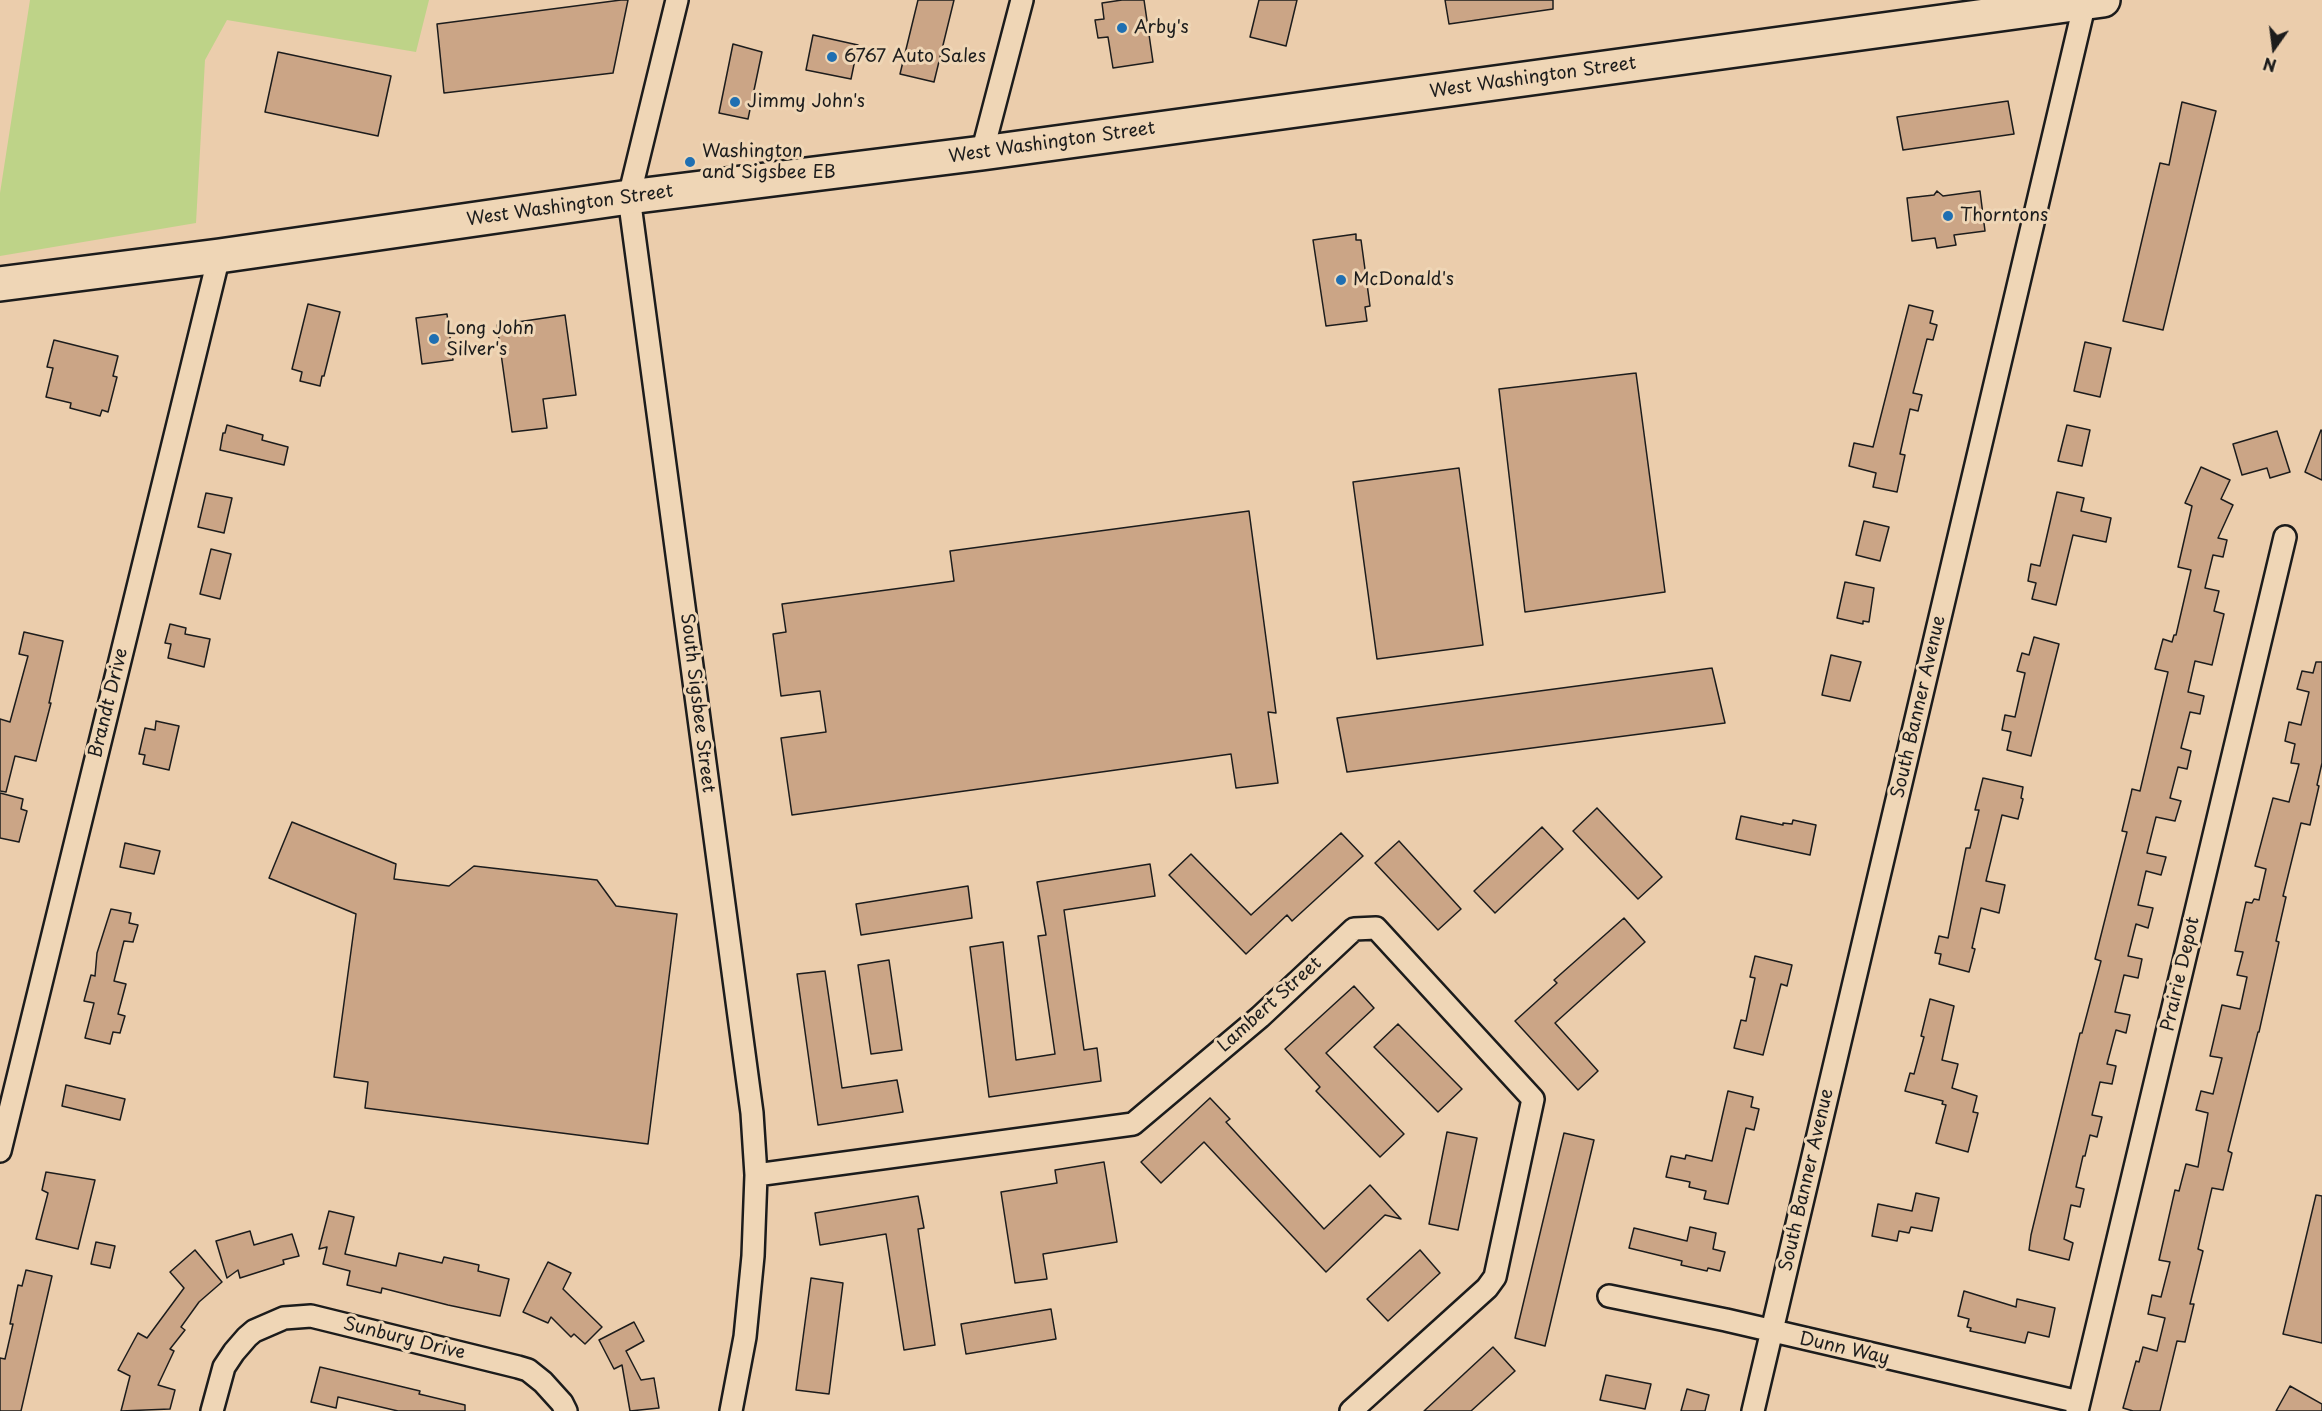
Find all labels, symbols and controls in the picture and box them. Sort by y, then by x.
place label: Arby's [1134,17,1189,39]
north arrow [2244,18,2304,78]
marker: Arby's [1115,21,1129,35]
place label: 6767 Auto Sales [844,46,986,68]
marker: 6767 Auto Sales [825,50,839,64]
text: N [2261,52,2279,79]
street label: West Washington Street [1428,53,1638,103]
place label: Jimmy John's [747,91,865,113]
marker: Jimmy John's [728,95,742,109]
street label: West Washington Street [947,118,1157,168]
place label: Washington and Sigsbee EB [702,141,836,184]
marker: Washington and Sigsbee EB [683,155,697,169]
street label: West Washington Street [465,181,675,231]
place label: Thorntons [1960,205,2048,227]
marker: Thorntons [1941,209,1955,223]
place label: McDonald's [1353,269,1454,291]
marker: McDonald's [1334,273,1348,287]
place label: Long John Silver's [446,318,534,360]
marker: Long John Silver's [427,332,441,346]
street label: South Sigsbee Street [675,612,719,794]
street label: South Banner Avenue [1888,614,1950,800]
street label: Brandt Drive [85,646,133,760]
street label: Prairie Depot [2157,915,2205,1033]
street label: Lambert Street [1214,953,1326,1057]
street label: South Banner Avenue [1776,1087,1838,1273]
street label: Sunbury Drive [341,1313,467,1365]
street label: Dunn Way [1797,1328,1891,1370]

